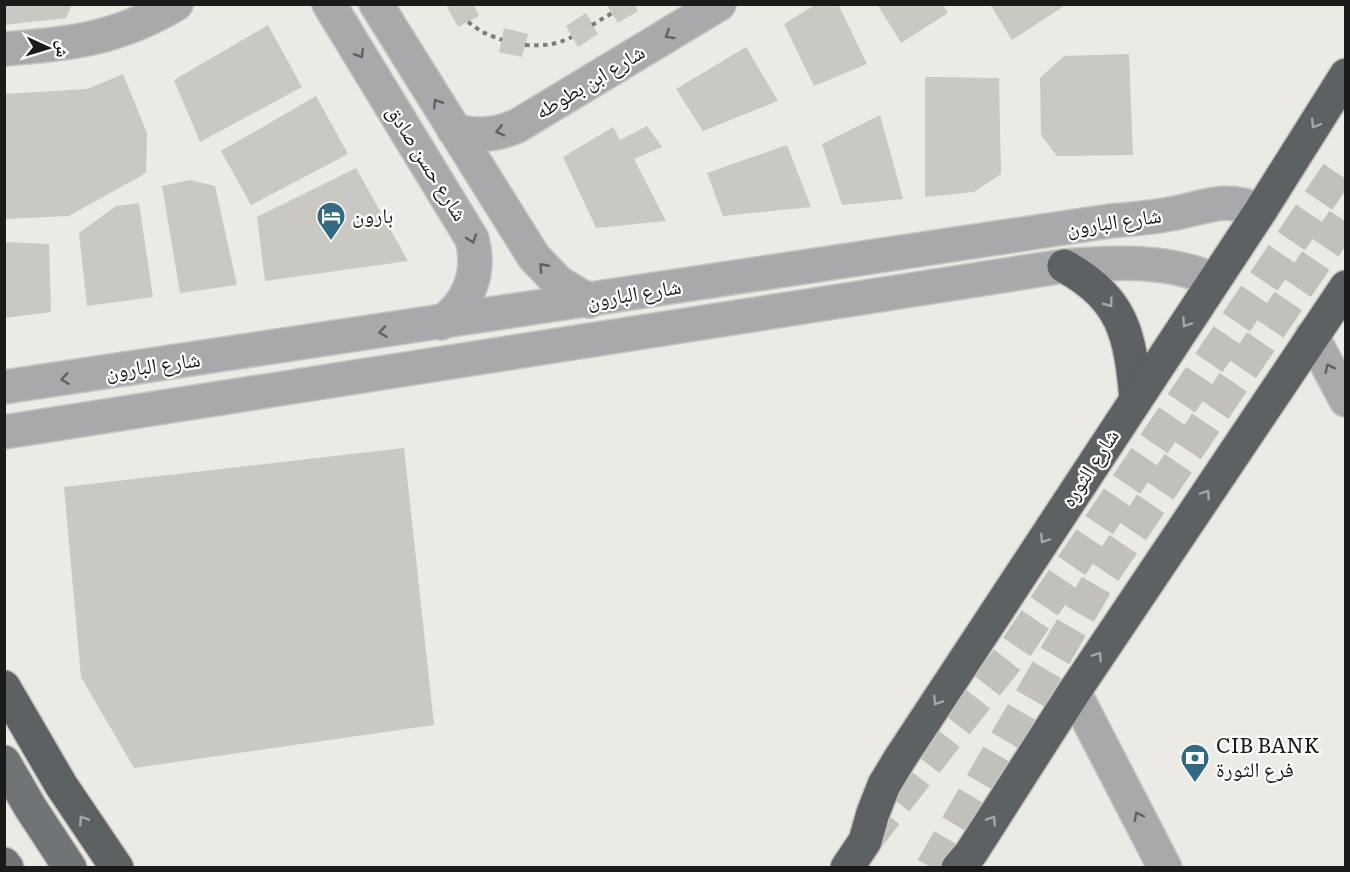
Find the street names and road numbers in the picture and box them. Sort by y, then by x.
street label: شارع ابن بطوطه [528,35,650,125]
street label: شارع حسن صادق [381,97,477,226]
street label: شارع البارون [1064,198,1163,242]
street label: شارع البارون [584,269,683,314]
street label: شارع البارون [103,342,202,386]
street label: شارع الثوره [1051,421,1125,512]

